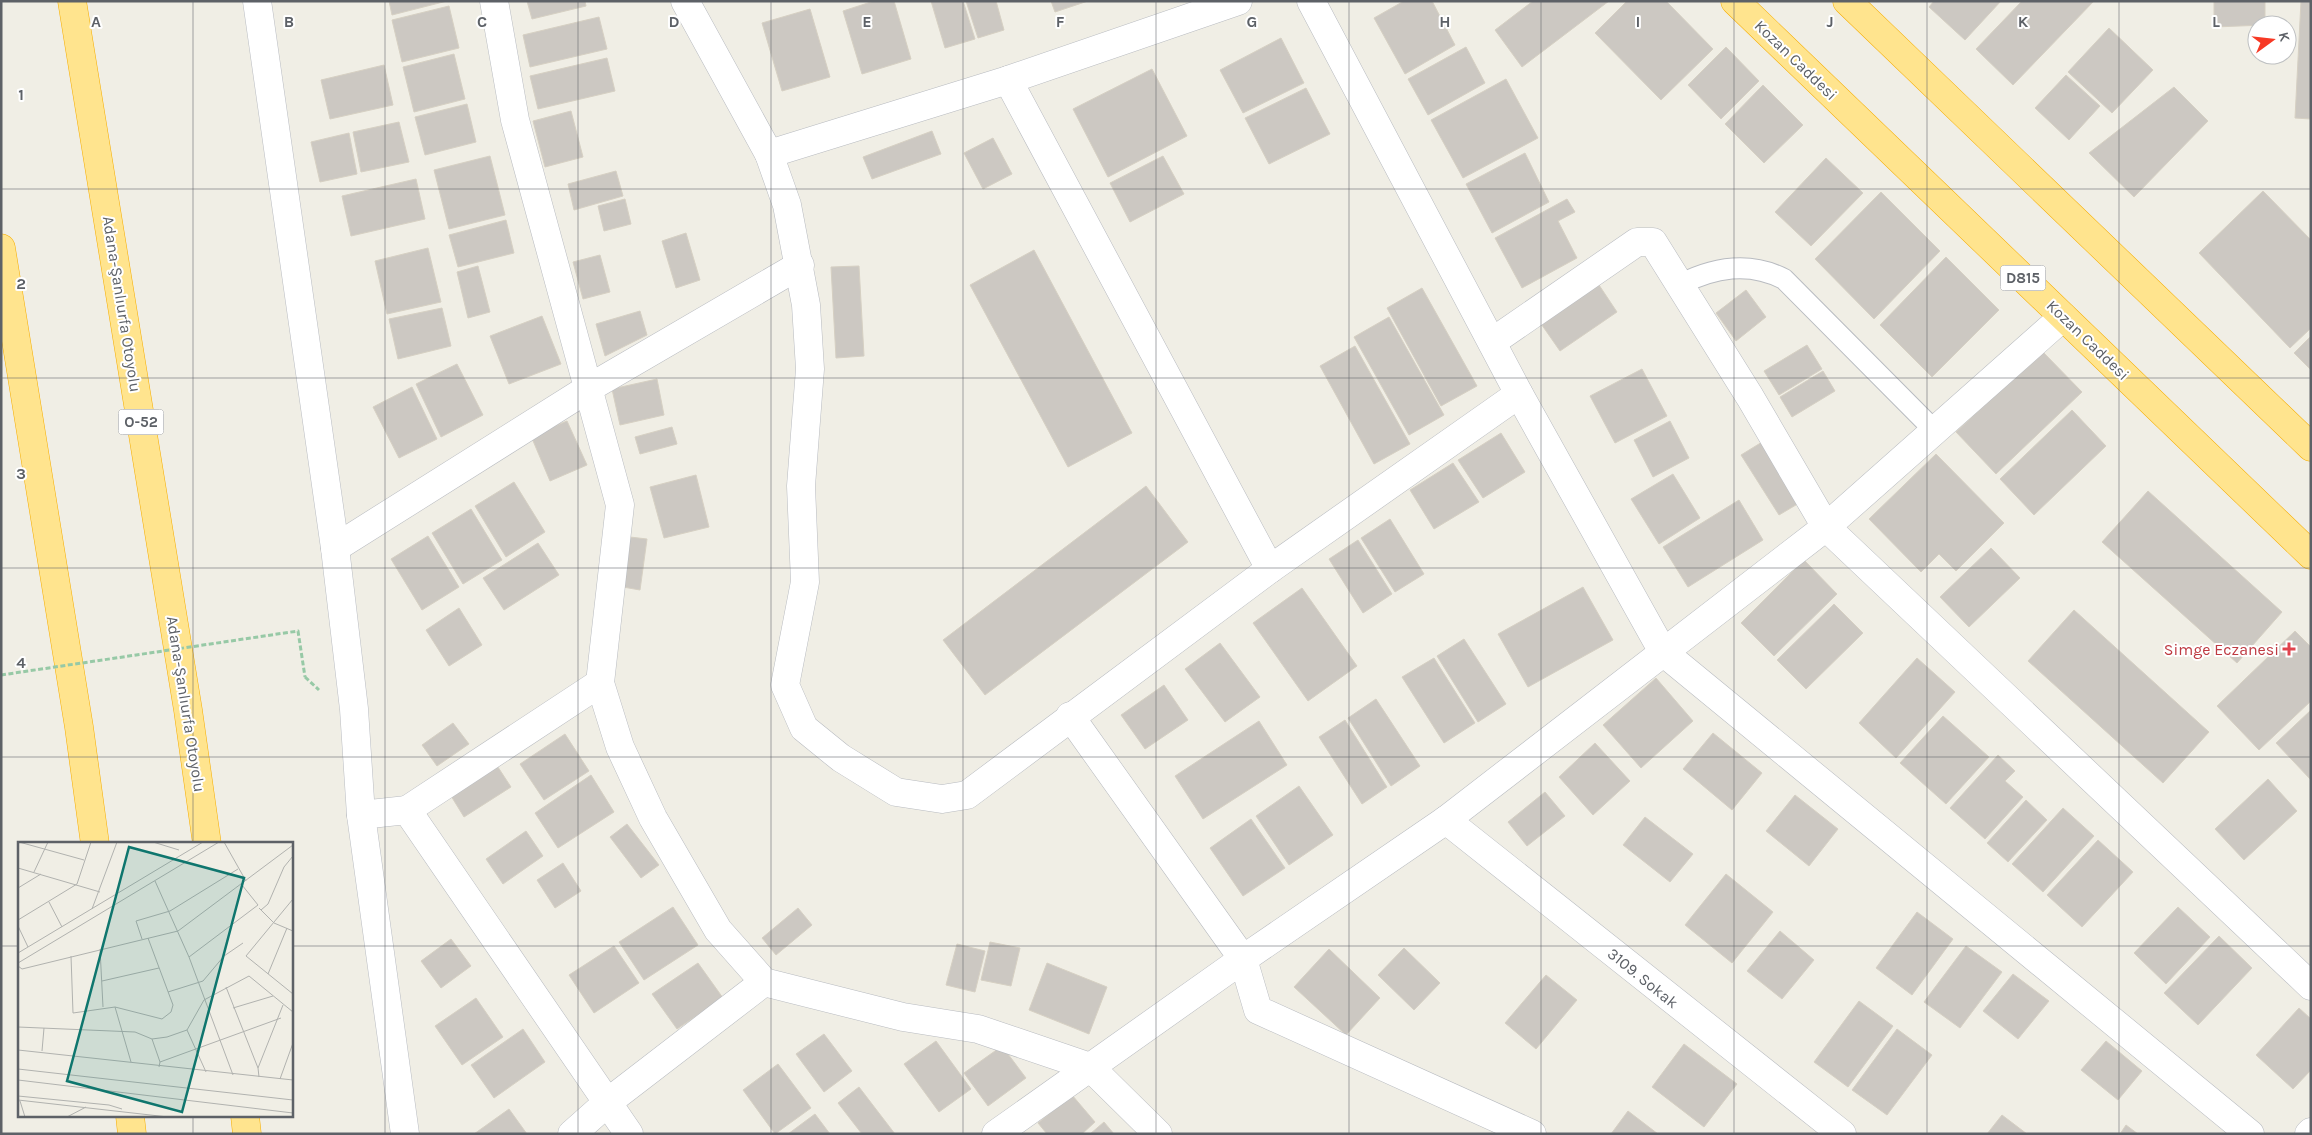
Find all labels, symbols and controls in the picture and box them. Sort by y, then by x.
text: A [91,12,101,31]
text: B [284,12,294,31]
text: C [477,12,487,31]
text: D [669,12,680,31]
text: E [862,12,872,31]
text: F [1056,12,1065,31]
text: G [1247,12,1257,31]
text: H [1439,12,1451,31]
text: I [1636,12,1640,31]
text: J [1826,12,1834,31]
text: K [2018,12,2029,31]
text: L [2212,12,2220,31]
north arrow [2247,15,2297,65]
street label: Kozan Caddesi [1751,16,1841,104]
text: K [2275,30,2294,44]
text: 1 [18,85,24,104]
street label: Adana-Şanlıurfa Otoyolu [99,215,145,393]
road number: D815 [2000,266,2046,290]
text: 2 [16,274,26,293]
street label: Kozan Caddesi [2043,296,2133,384]
road number: O-52 [118,410,164,434]
text: 3 [16,464,26,483]
street label: Adana-Şanlıurfa Otoyolu [163,615,209,793]
place label: Simge Eczanesi [2164,640,2279,659]
marker: Simge Eczanesi [2283,643,2295,655]
text: 4 [16,653,26,672]
inset map [18,842,292,1118]
street label: 3109. Sokak [1604,944,1682,1012]

